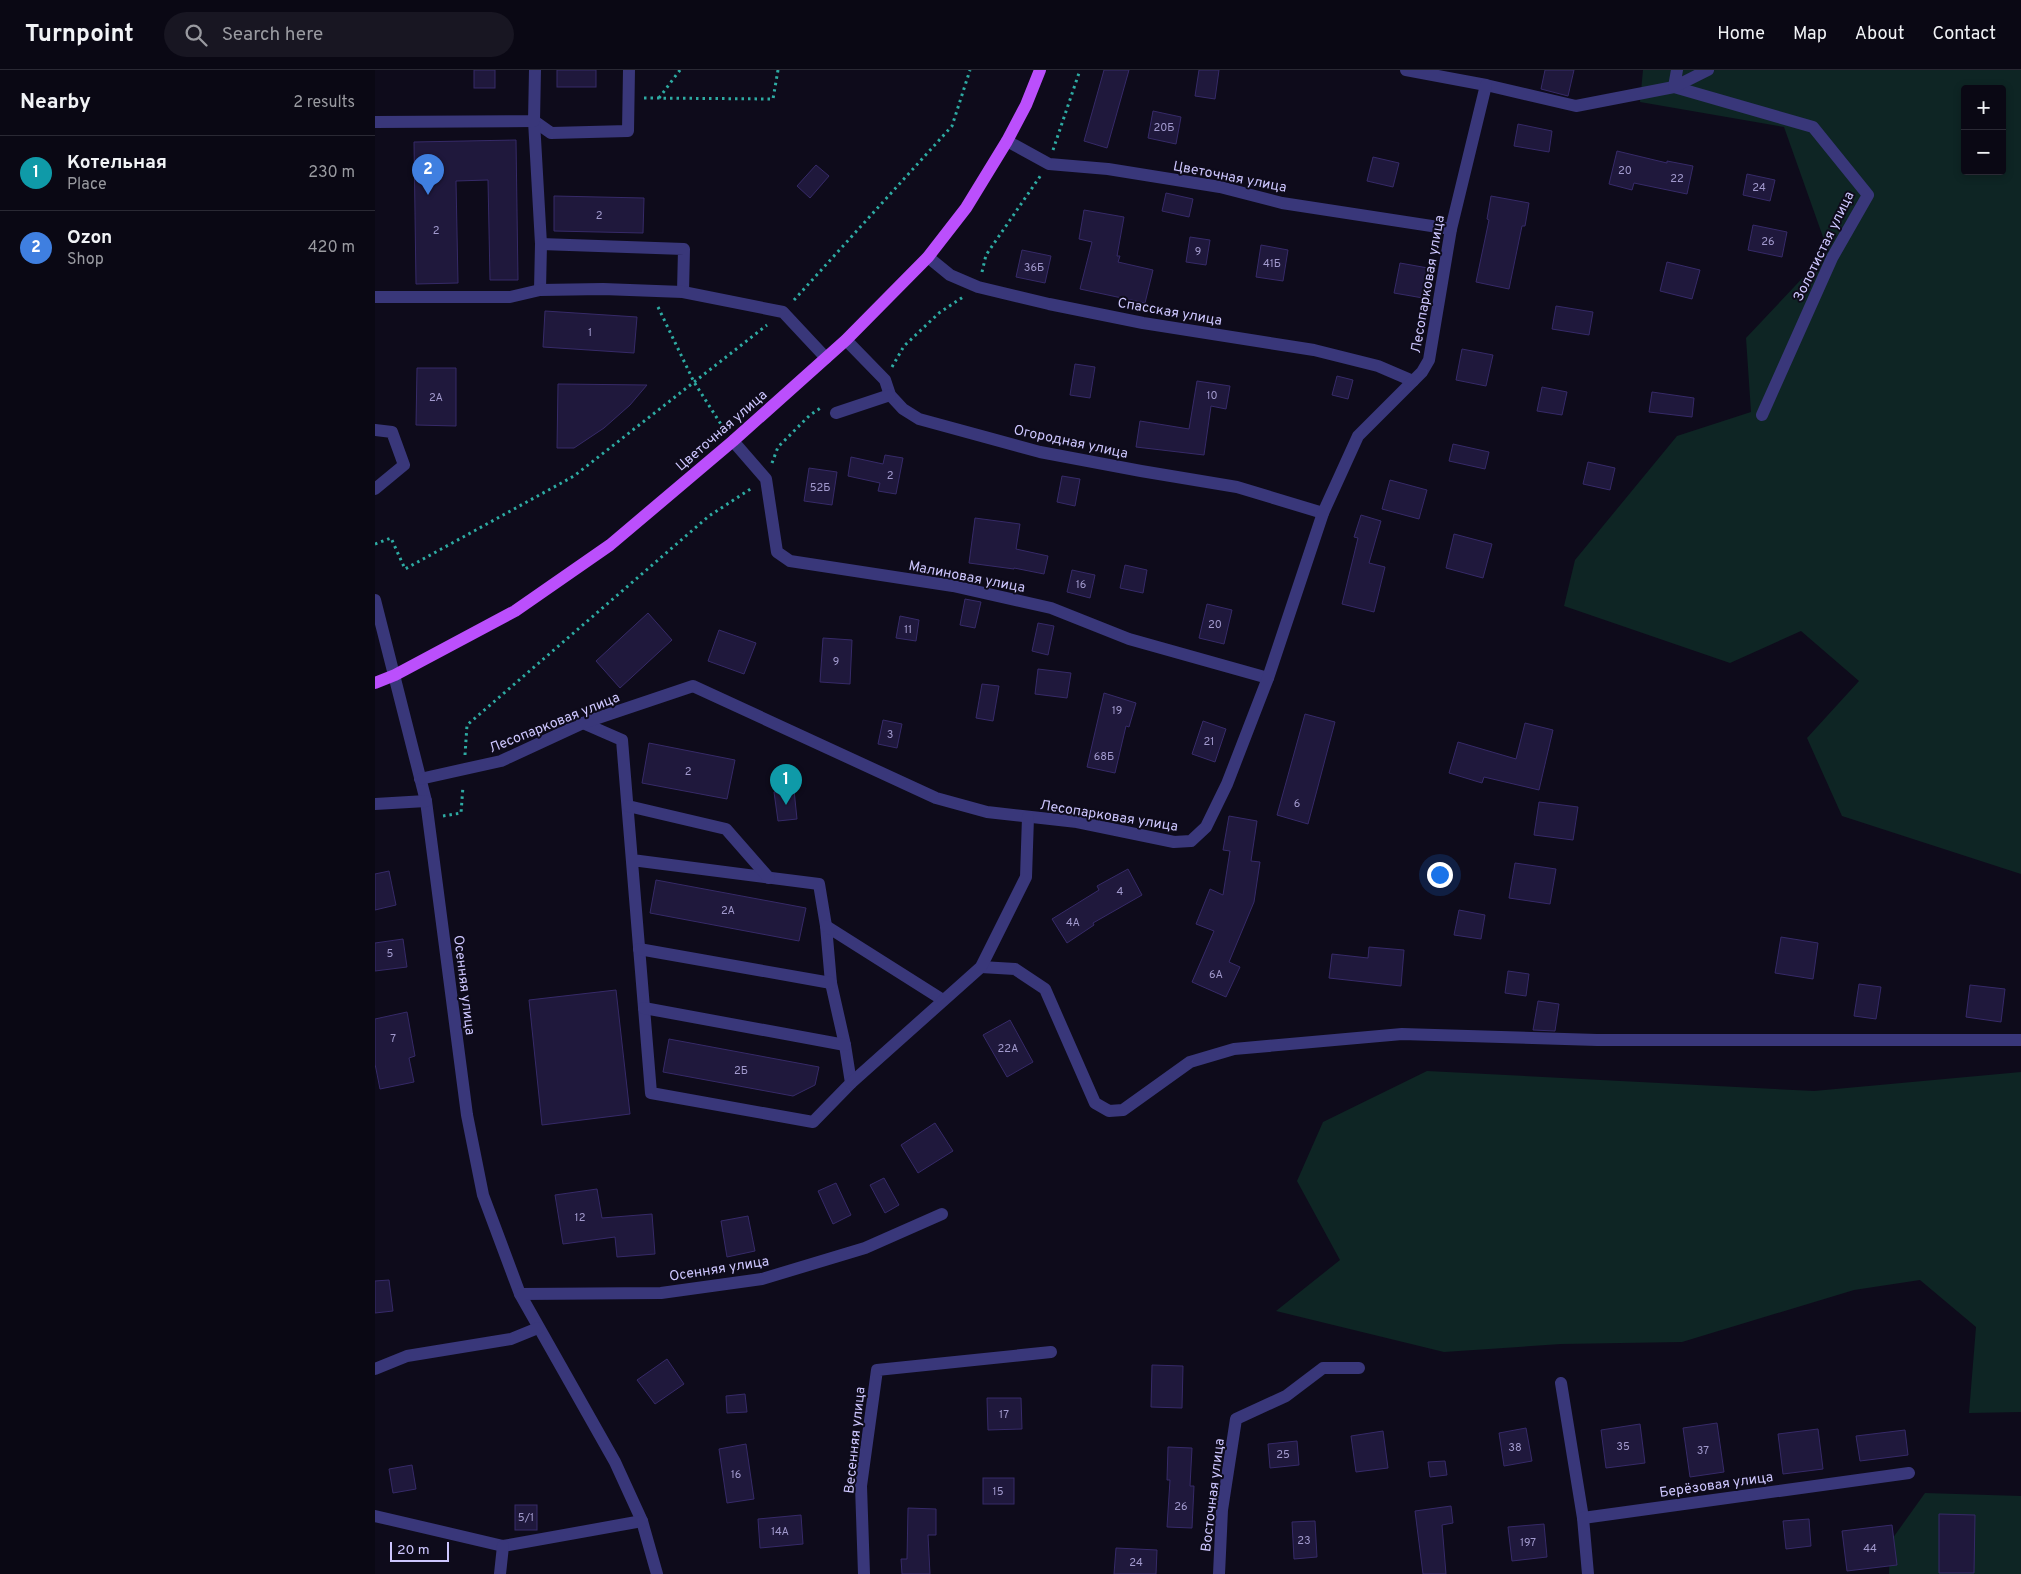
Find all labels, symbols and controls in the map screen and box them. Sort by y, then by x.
search box [164,12,514,57]
text: Turnpoint [25,20,134,50]
icon: search [182,21,210,49]
text: Search here [222,23,323,47]
text: Home [1717,23,1765,46]
text: Map [1793,23,1827,46]
text: About [1855,23,1904,46]
text: Contact [1932,23,1996,46]
map controls [1961,85,2006,175]
button: + [1961,85,2006,130]
text: Nearby [20,89,91,116]
text: 2 results [293,93,355,113]
house number: 20Б [1153,121,1175,135]
button: − [1961,130,2006,175]
text: Котельная [67,151,167,175]
pin: 2 [412,154,444,195]
street label: Цветочная улица [1171,158,1288,197]
text: 1 [33,163,39,183]
text: 230 m [308,163,355,183]
house number: 20 [1618,164,1632,178]
house number: 22 [1670,172,1684,186]
text: Place [67,175,107,195]
house number: 24 [1752,181,1766,195]
street label: Золотистая улица [1790,189,1858,305]
house number: 2 [596,209,602,223]
street label: Лесопарковая улица [1408,214,1449,355]
house number: 2 [433,224,439,238]
text: Ozon [67,226,112,250]
house number: 26 [1761,235,1775,249]
text: 2 [31,238,41,258]
text: 420 m [308,238,355,258]
house number: 9 [1195,245,1201,259]
text: Shop [67,250,104,270]
house number: 41Б [1263,257,1281,271]
house number: 36Б [1024,261,1044,275]
street label: Спасская улица [1116,295,1223,330]
house number: 1 [588,326,592,340]
street label: Цветочная улица [673,387,771,475]
house number: 10 [1206,389,1218,403]
house number: 2А [429,391,443,405]
street label: Огородная улица [1012,422,1129,463]
house number: 2 [887,469,893,483]
house number: 52Б [810,481,830,495]
street label: Малиновая улица [907,558,1026,597]
house number: 16 [1076,578,1086,592]
house number: 20 [1208,618,1222,632]
house number: 11 [904,623,912,637]
house number: 9 [833,655,839,669]
street label: Лесопарковая улица [487,689,622,757]
house number: 19 [1112,704,1122,718]
house number: 3 [887,728,893,742]
house number: 21 [1204,735,1214,749]
house number: 68Б [1094,750,1114,764]
pin: 1 [770,764,802,805]
house number: 2 [685,765,691,779]
street label: Лесопарковая улица [1038,797,1179,836]
house number: 6 [1294,797,1300,811]
your location [1427,862,1453,888]
house number: 4 [1117,885,1124,899]
house number: 2А [721,904,735,918]
house number: 4А [1066,916,1080,930]
street label: Осенняя улица [449,934,478,1036]
house number: 5 [387,947,394,961]
house number: 6А [1209,968,1223,982]
house number: 7 [390,1032,396,1046]
house number: 22А [998,1042,1018,1056]
house number: 2Б [734,1064,748,1078]
house number: 12 [575,1211,585,1225]
street label: Осенняя улица [668,1253,770,1286]
street label: Весенняя улица [841,1386,870,1494]
house number: 17 [999,1408,1009,1422]
street label: Восточная улица [1198,1438,1229,1553]
house number: 35 [1616,1440,1630,1454]
house number: 38 [1508,1441,1522,1455]
house number: 37 [1697,1444,1709,1458]
house number: 25 [1276,1448,1290,1462]
house number: 16 [731,1468,741,1482]
street label: Берёзовая улица [1658,1469,1774,1502]
house number: 15 [993,1485,1004,1499]
house number: 26 [1174,1500,1188,1514]
house number: 5/1 [518,1511,534,1525]
house number: 14А [771,1525,789,1539]
house number: 23 [1297,1534,1311,1548]
house number: 197 [1520,1536,1536,1550]
scale bar [390,1539,449,1562]
text: 20 m [397,1542,430,1559]
house number: 44 [1863,1542,1877,1556]
house number: 24 [1129,1556,1143,1570]

